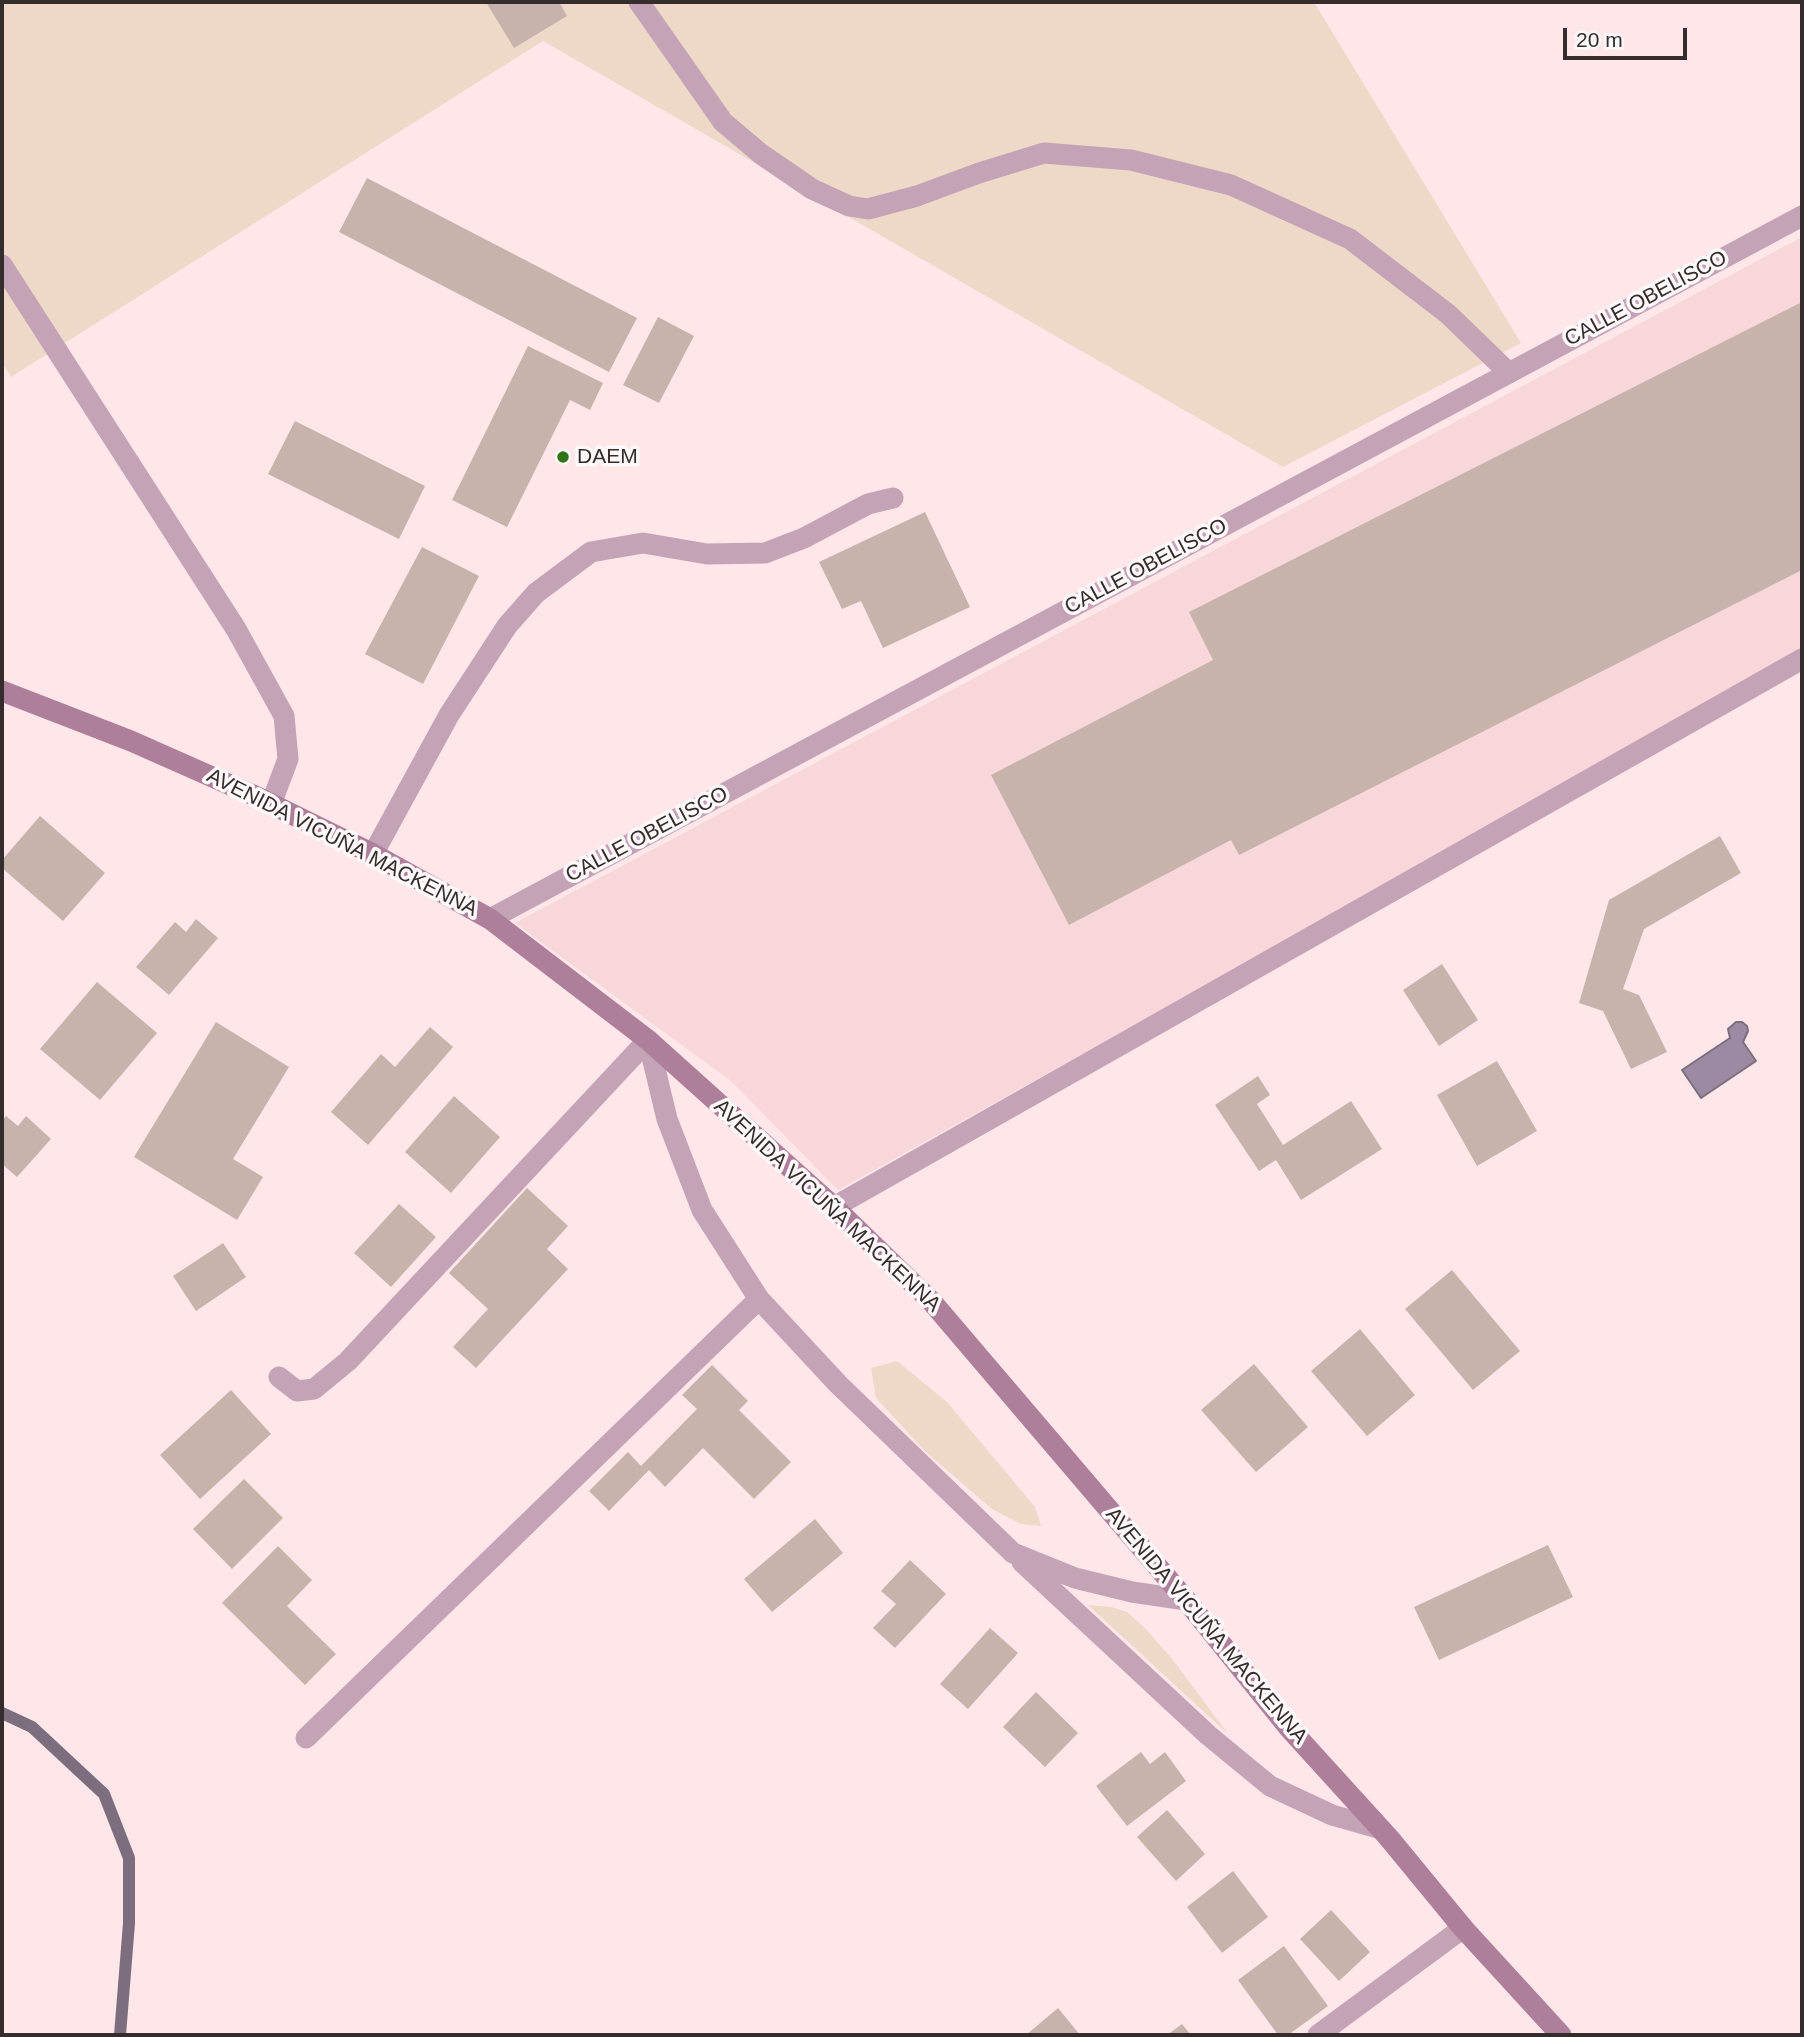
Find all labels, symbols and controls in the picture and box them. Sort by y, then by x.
scale bar [1566,14,1690,58]
text: 20 m [1576,28,1623,51]
street label: CALLE OBELISCO [1561,246,1731,352]
place label: DAEM [577,444,638,470]
marker: DAEM [555,449,571,465]
street label: CALLE OBELISCO [1061,514,1231,620]
street label: AVENIDA VICUÑA MACKENNA [202,764,482,922]
street label: CALLE OBELISCO [562,782,732,888]
street label: AVENIDA VICUÑA MACKENNA [708,1094,946,1318]
street label: AVENIDA VICUÑA MACKENNA [1100,1503,1312,1749]

